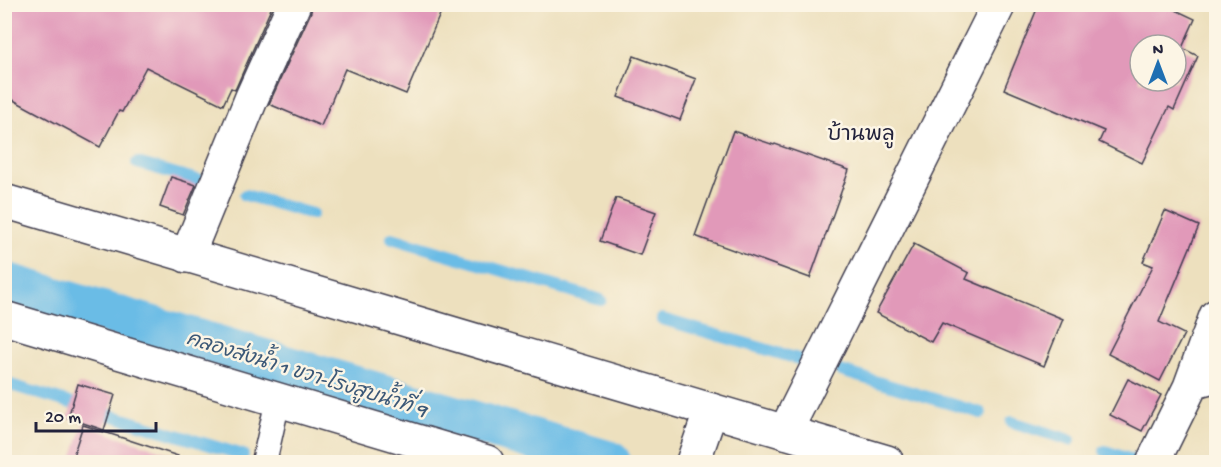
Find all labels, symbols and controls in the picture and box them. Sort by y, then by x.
north arrow [1128,33,1188,93]
text: N [1153,42,1164,61]
district label: บ้านพลู [827,120,895,149]
water label: คลองส่งน้ำ 1 ขวา-โรงสูบน้ำที่ 9 [183,319,434,424]
scale bar [36,395,156,433]
text: 20 m [45,408,81,429]

